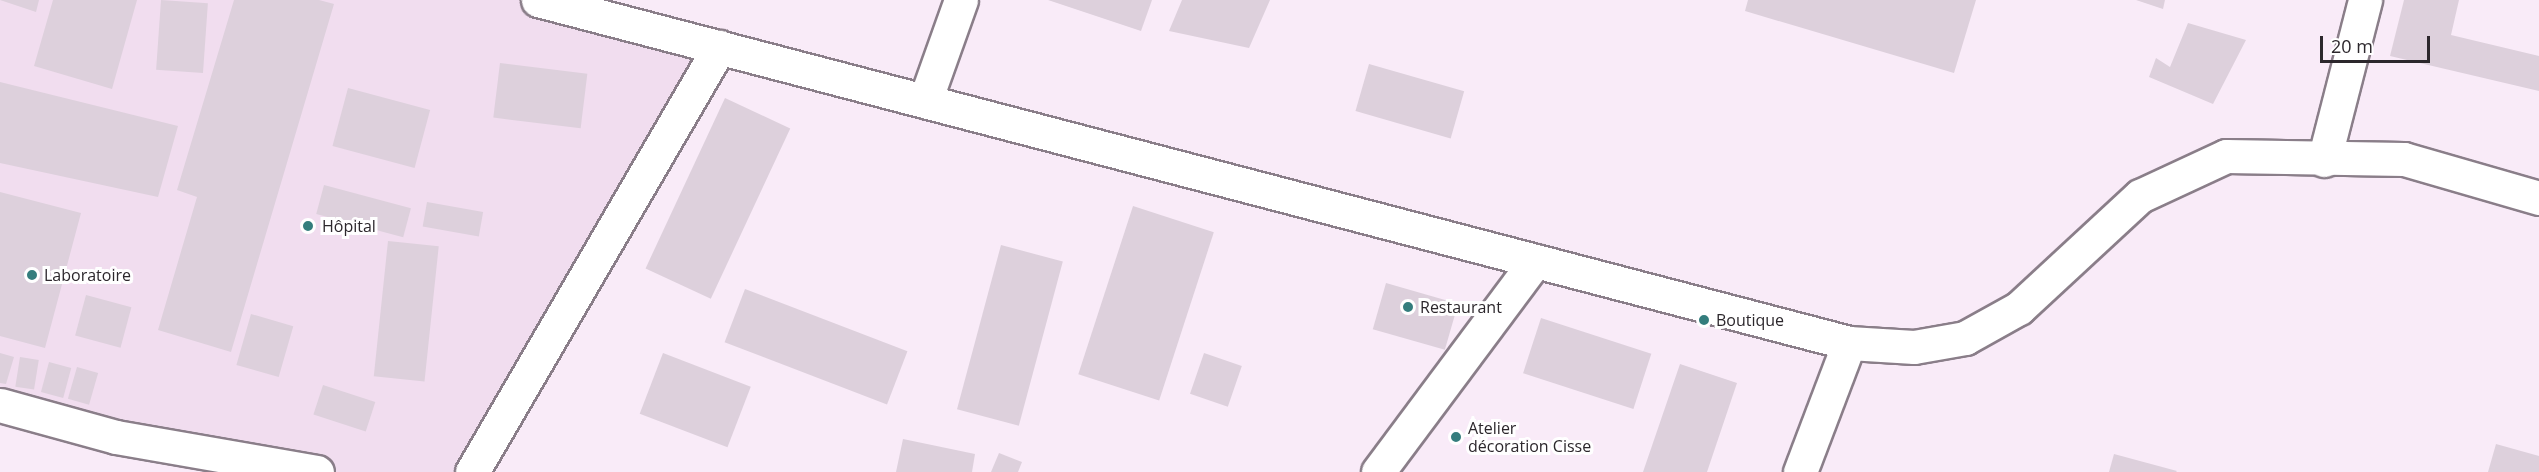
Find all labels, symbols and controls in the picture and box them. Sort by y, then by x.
scale bar [2323,24,2432,62]
text: 20 m [2331,34,2373,58]
place label: Hôpital [322,216,376,236]
marker: Hôpital [299,217,317,235]
place label: Laboratoire [44,265,131,285]
marker: Laboratoire [25,268,39,282]
place label: Restaurant [1420,297,1502,317]
marker: Restaurant [1401,300,1415,314]
place label: Boutique [1716,310,1784,330]
marker: Boutique [1697,313,1711,327]
place label: Atelier décoration Cisse [1468,418,1591,456]
marker: Atelier décoration Cisse [1449,430,1463,444]

